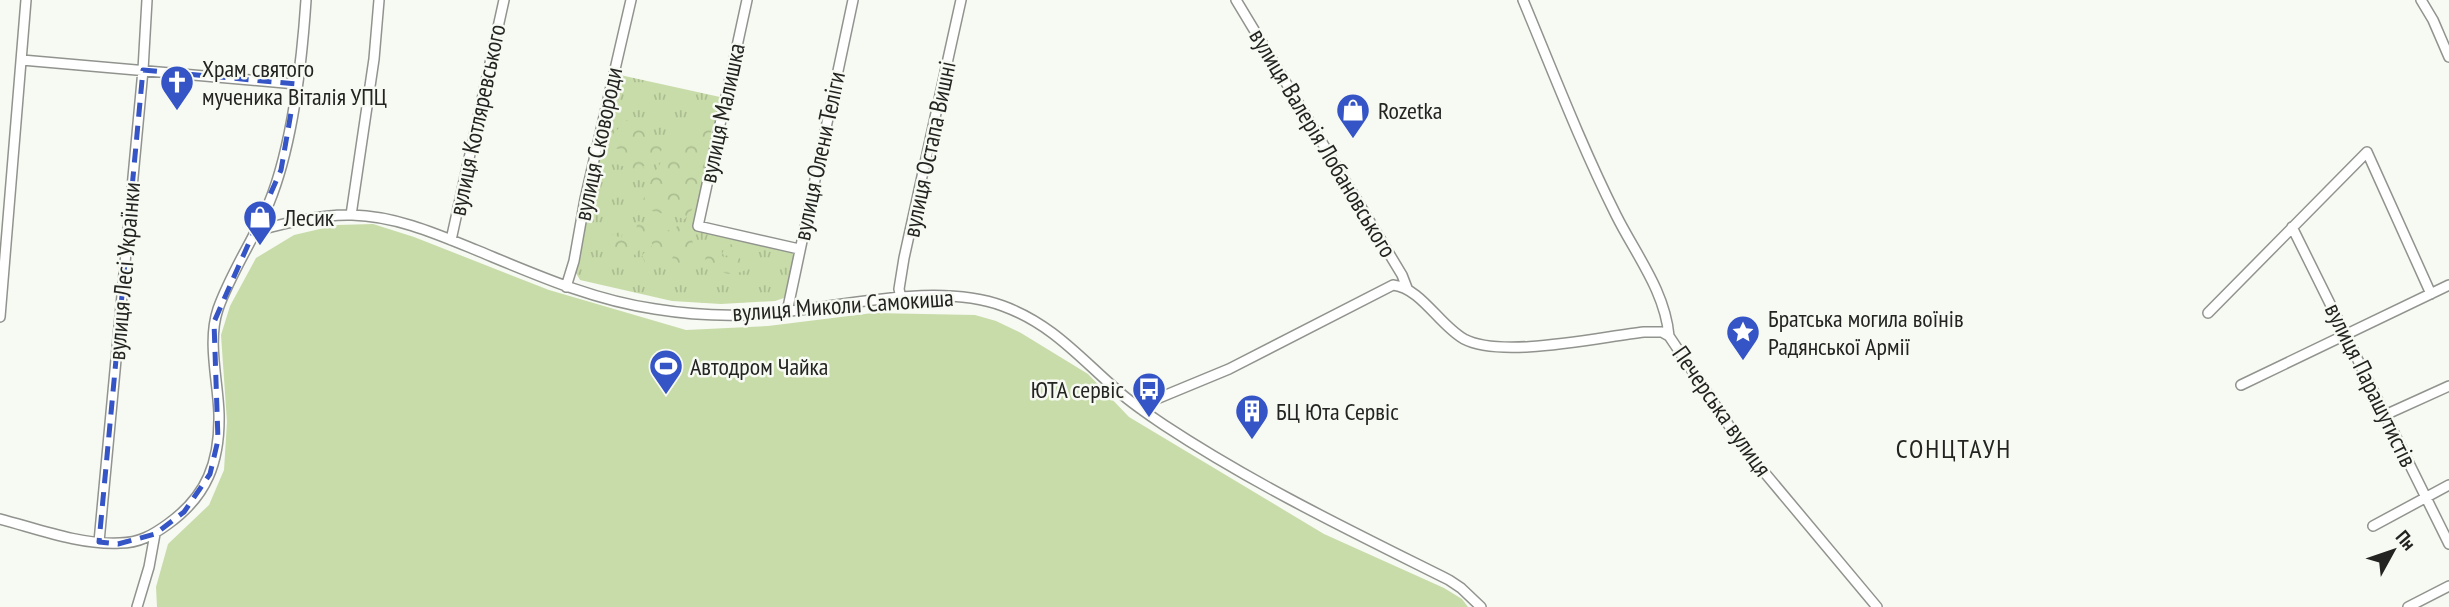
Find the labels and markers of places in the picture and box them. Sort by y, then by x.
place label: Храм святого мученика Віталія УПЦ [202,53,387,112]
church icon: Храм святого мученика Віталія УПЦ [158,63,196,112]
shop icon: Rozetka [1334,91,1372,140]
place label: Rozetka [1378,95,1442,126]
shop icon: Лесик [241,198,279,247]
place label: Лесик [283,202,335,233]
place label: Братська могила воїнів Радянської Армії [1768,303,1964,362]
place icon: Братська могила воїнів Радянської Армії [1724,313,1762,362]
sports icon: Автодром Чайка [647,347,685,396]
place label: Автодром Чайка [690,351,828,382]
bus stop icon: ЮТА сервіс [1130,370,1168,419]
place label: ЮТА сервіс [1031,374,1124,405]
building icon: БЦ Юта Сервіс [1233,392,1271,441]
place label: БЦ Юта Сервіс [1276,396,1399,427]

